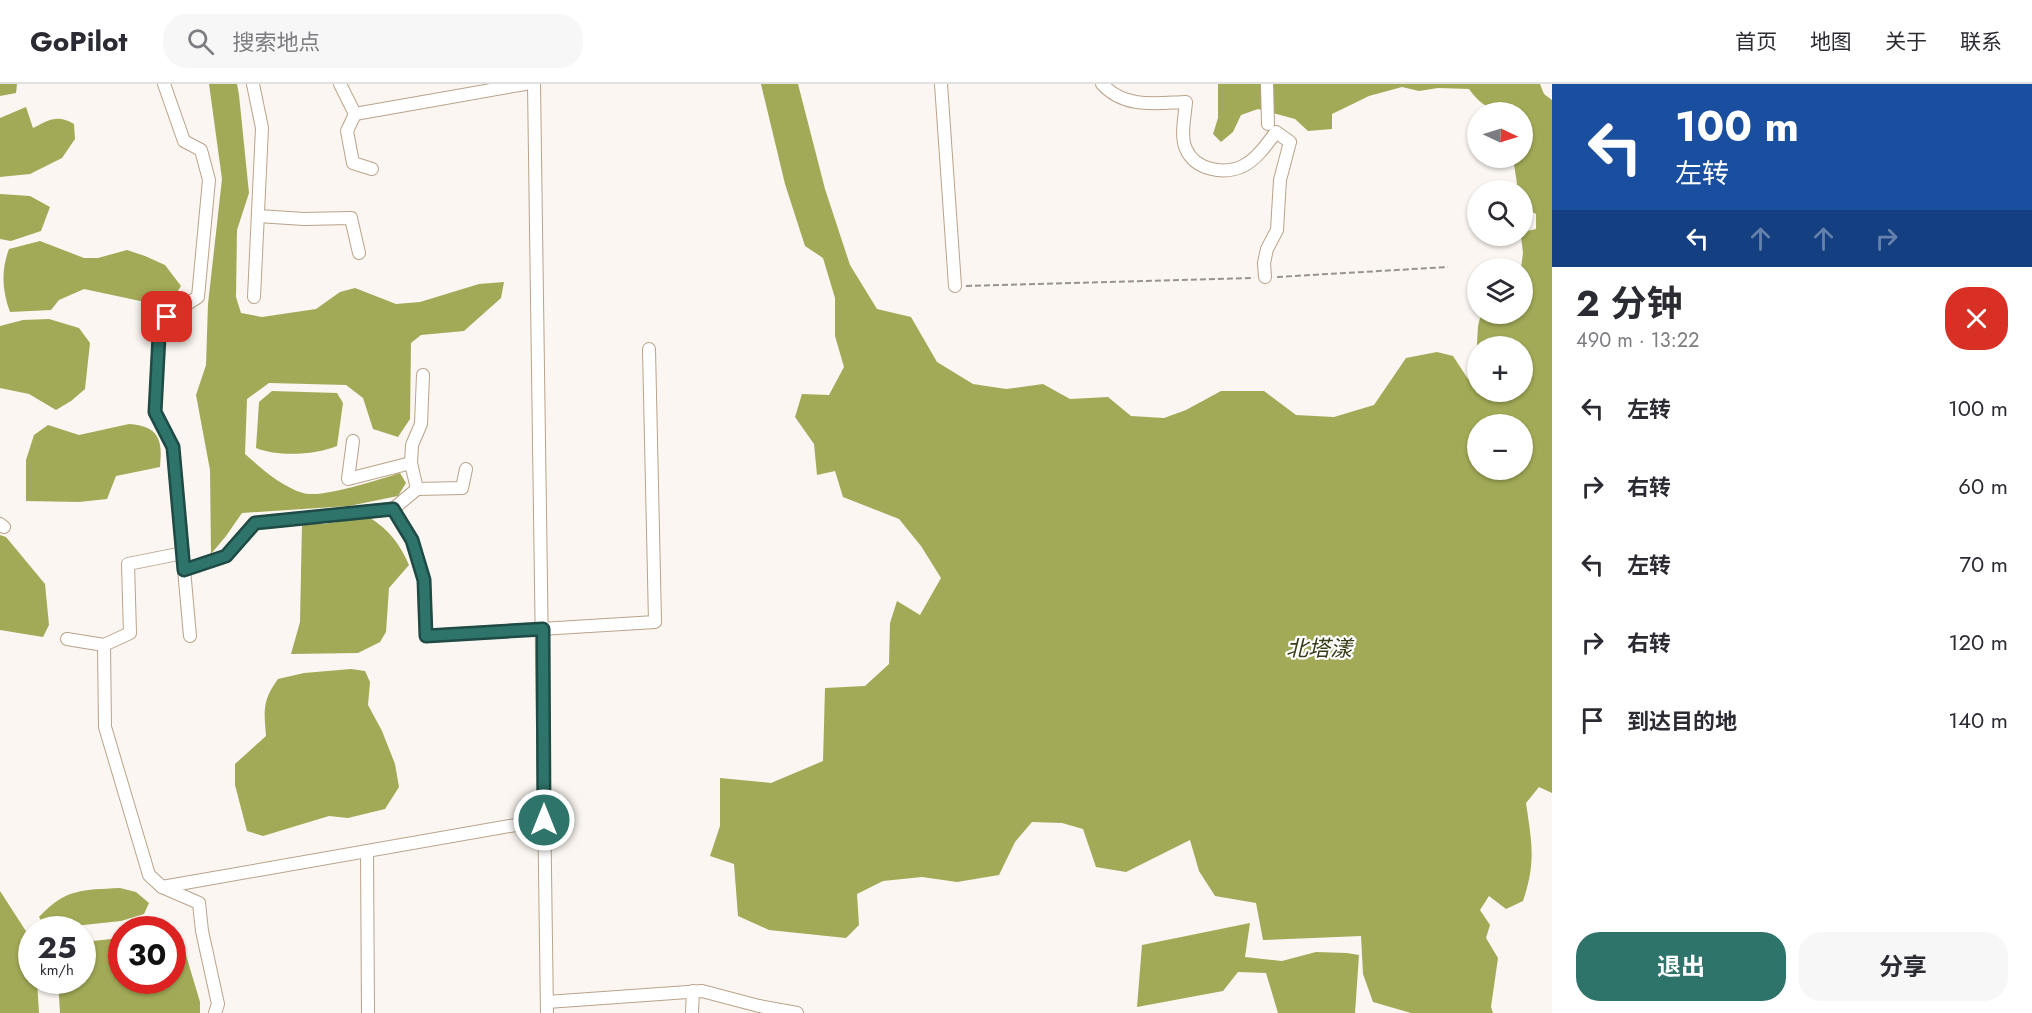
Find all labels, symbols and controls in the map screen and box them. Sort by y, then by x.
search box [163,14,583,68]
text: GoPilot [30,21,127,62]
icon: search [184,25,217,58]
text: 搜索地点 [232,26,320,58]
text: 首页 [1735,27,1777,57]
text: 地图 [1810,27,1852,57]
text: 关于 [1885,27,1927,57]
text: 联系 [1960,27,2002,57]
text: 100 m [1675,96,1799,157]
north arrow [1467,102,1533,168]
map controls [1467,102,1533,480]
icon: left [1576,108,1654,186]
text: 左转 [1675,154,1729,193]
button: search [1467,180,1533,246]
icon: left [1681,222,1714,255]
icon: ahead [1744,222,1777,255]
icon: ahead [1807,222,1840,255]
icon: right [1870,222,1903,255]
button: layers [1467,258,1533,324]
text: 2 分钟 [1576,277,1682,329]
button: close [1945,287,2008,350]
pin [141,291,192,342]
icon: arrive [150,300,183,333]
text: 490 m · 13:22 [1576,326,1699,355]
button: + [1467,336,1533,402]
icon: left [1576,392,1609,425]
text: 100 m [1948,392,2008,424]
text: 左转 [1627,393,1671,425]
button: − [1467,414,1533,480]
icon: right [1576,470,1609,503]
text: 60 m [1958,470,2008,502]
text: 右转 [1627,471,1671,503]
icon: left [1576,548,1609,581]
text: 70 m [1959,548,2008,580]
text: 左转 [1627,549,1671,581]
icon: right [1576,626,1609,659]
text: 120 m [1949,626,2008,658]
text: 右转 [1627,627,1671,659]
water label: 北塔漾 [1286,632,1355,664]
icon: arrive [1576,704,1609,737]
text: 140 m [1948,704,2008,736]
text: 到达目的地 [1627,705,1737,737]
position arrow [512,788,576,852]
speed limit sign: 30 [108,916,186,994]
text: 25 [37,926,77,969]
button: 退出 [1576,932,1786,1001]
button: 分享 [1798,932,2008,1001]
text: km/h [40,959,74,981]

